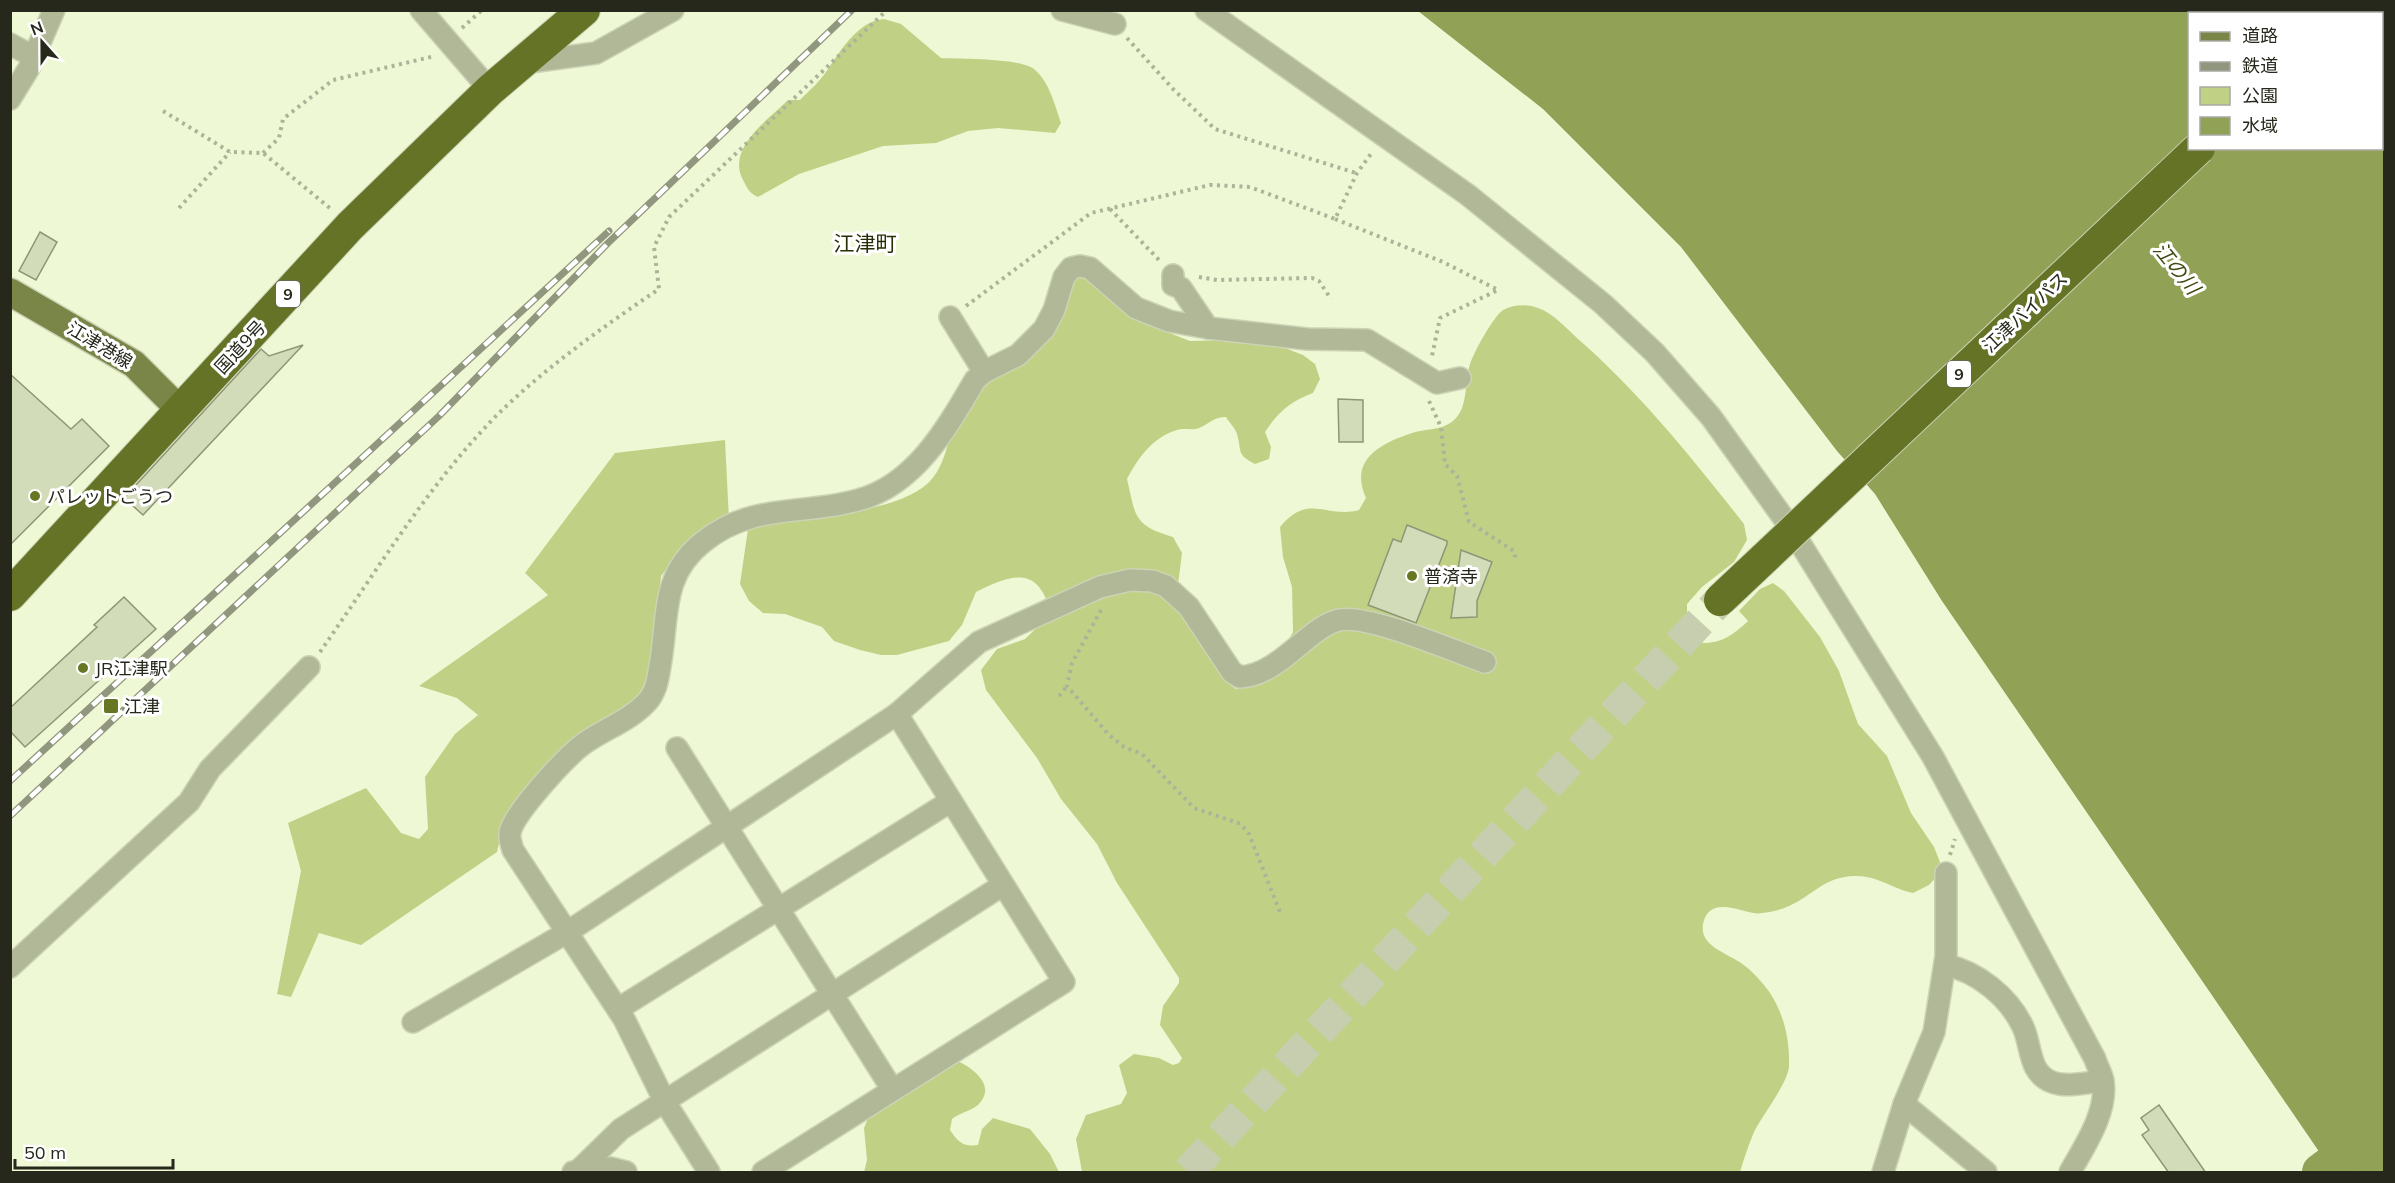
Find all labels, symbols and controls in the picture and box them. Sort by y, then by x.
north arrow [12,12,72,72]
legend [2188,12,2383,150]
text: N [27,16,46,39]
text: 道路 [2242,24,2278,47]
text: 鉄道 [2242,54,2278,77]
text: 公園 [2242,84,2278,107]
text: 水域 [2242,114,2278,137]
district label: 江津町 [834,230,897,256]
water label: 江の川 [2148,237,2207,301]
street label: 江津バイパス [1978,267,2072,357]
road number: 9 [276,281,300,307]
street label: 国道9号 [209,315,271,379]
street label: 江津港線 [63,317,137,373]
road number: 9 [1947,361,1971,387]
place label: パレットごうつ [47,485,173,508]
marker: パレットごうつ [28,489,42,503]
place label: 普済寺 [1424,565,1478,588]
marker: 普済寺 [1405,569,1419,583]
place label: JR江津駅 [95,657,167,680]
marker: JR江津駅 [76,661,90,675]
place label: 江津 [124,695,160,718]
marker: 江津 [102,697,120,715]
scale bar [15,1132,172,1170]
text: 50 m [24,1141,66,1164]

